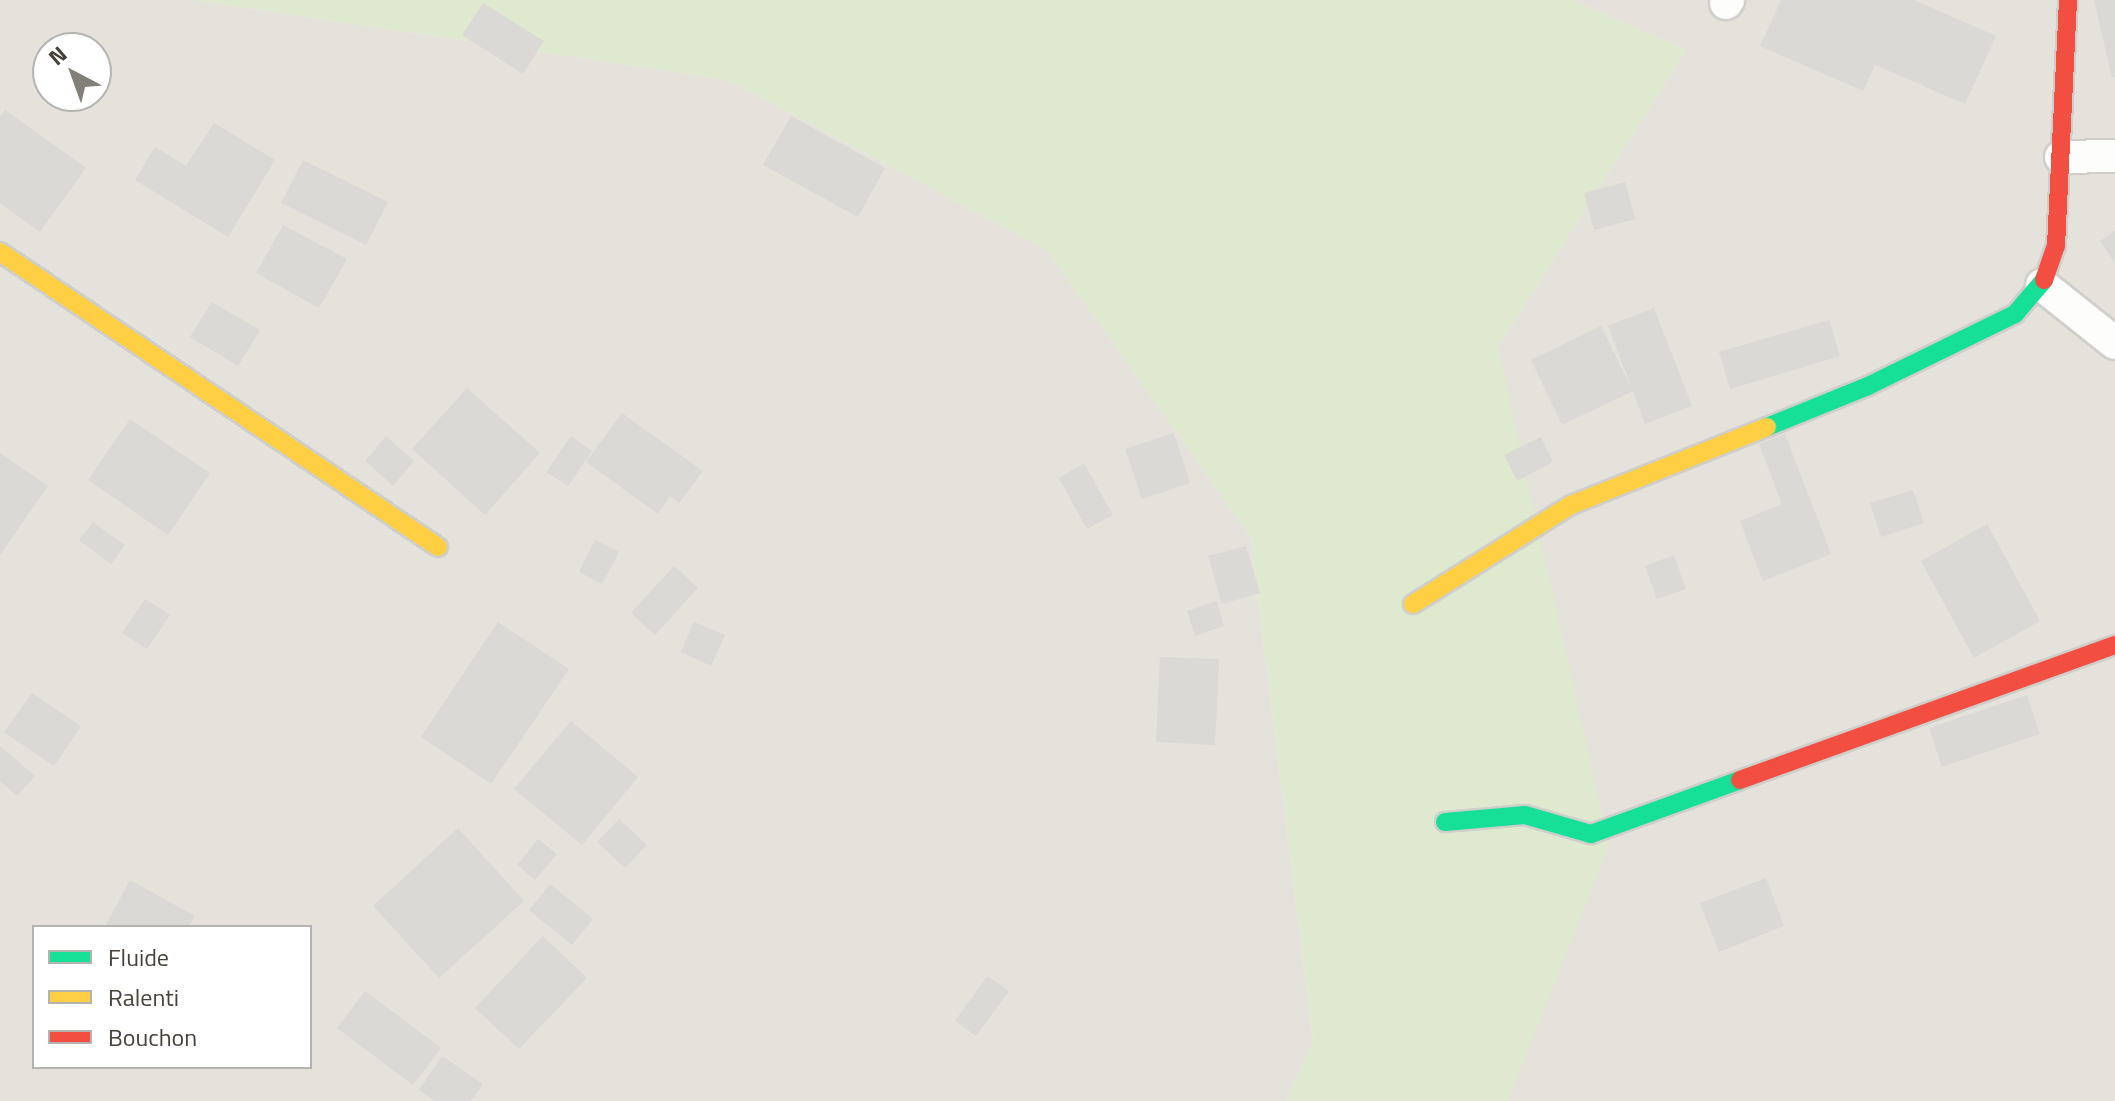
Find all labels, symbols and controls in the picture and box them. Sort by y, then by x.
north arrow [32,32,112,112]
text: N [41,38,74,73]
legend [32,925,312,1069]
text: Fluide [108,939,169,975]
text: Ralenti [108,979,179,1015]
text: Bouchon [108,1019,197,1055]

